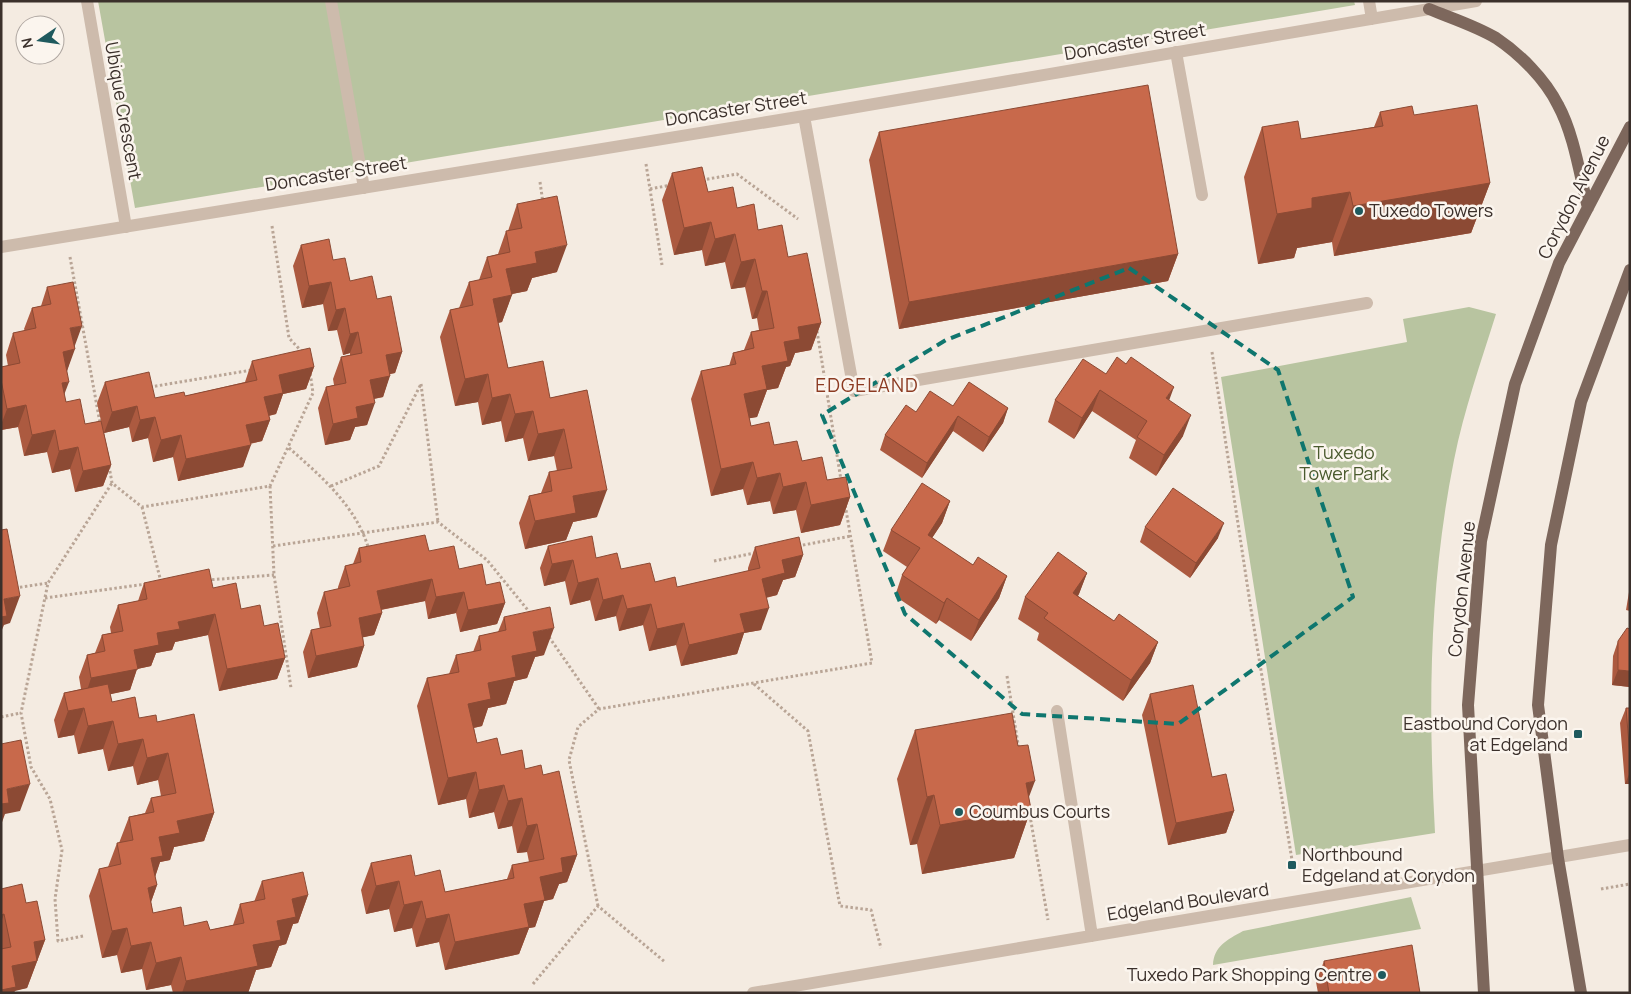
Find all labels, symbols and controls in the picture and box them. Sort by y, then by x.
north arrow [15,15,65,65]
street label: Doncaster Street [1062,17,1207,65]
text: N [16,36,37,50]
street label: Ubique Crescent [100,40,148,182]
street label: Doncaster Street [663,85,808,131]
street label: Corydon Avenue [1531,130,1615,263]
street label: Doncaster Street [263,150,408,196]
place label: Tuxedo Towers [1369,198,1493,222]
marker: Tuxedo Towers [1353,205,1365,217]
district label: EDGELAND [815,372,919,398]
park label: Tuxedo Tower Park [1299,440,1390,485]
street label: Corydon Avenue [1442,520,1480,658]
place label: Eastbound Corydon at Edgeland [1403,711,1568,756]
marker: Eastbound Corydon at Edgeland [1572,728,1584,740]
place label: Coumbus Courts [969,799,1110,823]
marker: Coumbus Courts [953,806,965,818]
place label: Northbound Edgeland at Corydon [1302,842,1475,887]
marker: Northbound Edgeland at Corydon [1286,859,1298,871]
street label: Edgeland Boulevard [1105,876,1270,926]
place label: Tuxedo Park Shopping Centre [1127,962,1372,986]
marker: Tuxedo Park Shopping Centre [1376,969,1388,981]

